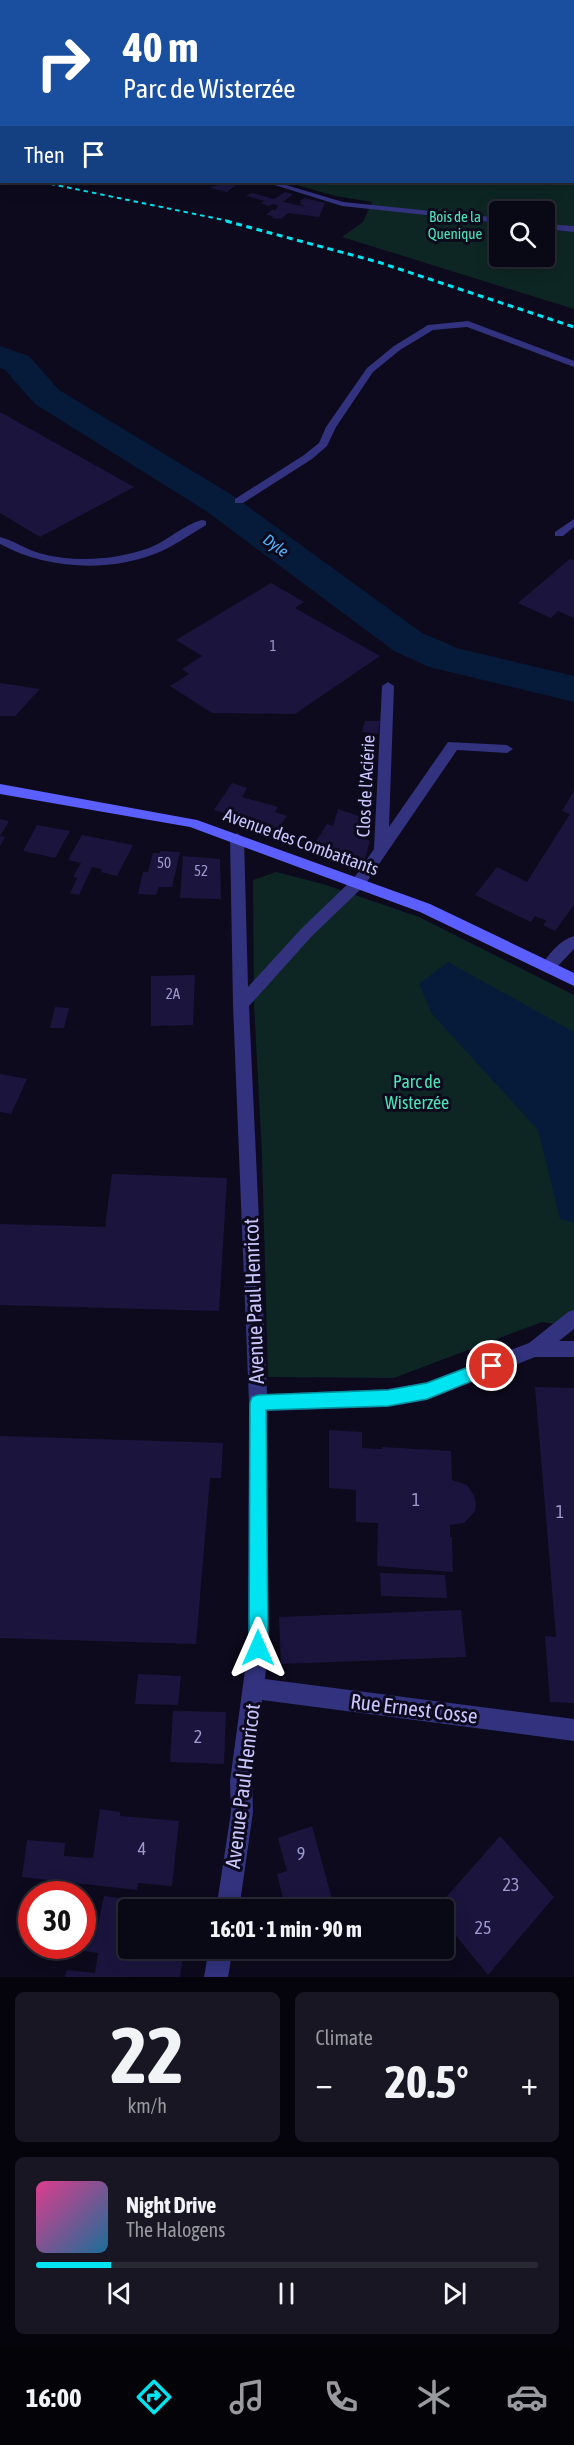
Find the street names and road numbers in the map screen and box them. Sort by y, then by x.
street label: Clos de l'Aciérie [352,734,379,838]
street label: Avenue des Combattants [221,804,381,879]
street label: Avenue Paul Henricot [238,1218,268,1384]
street label: Rue Ernest Cosse [349,1688,479,1728]
street label: Avenue Paul Henricot [220,1702,264,1870]

